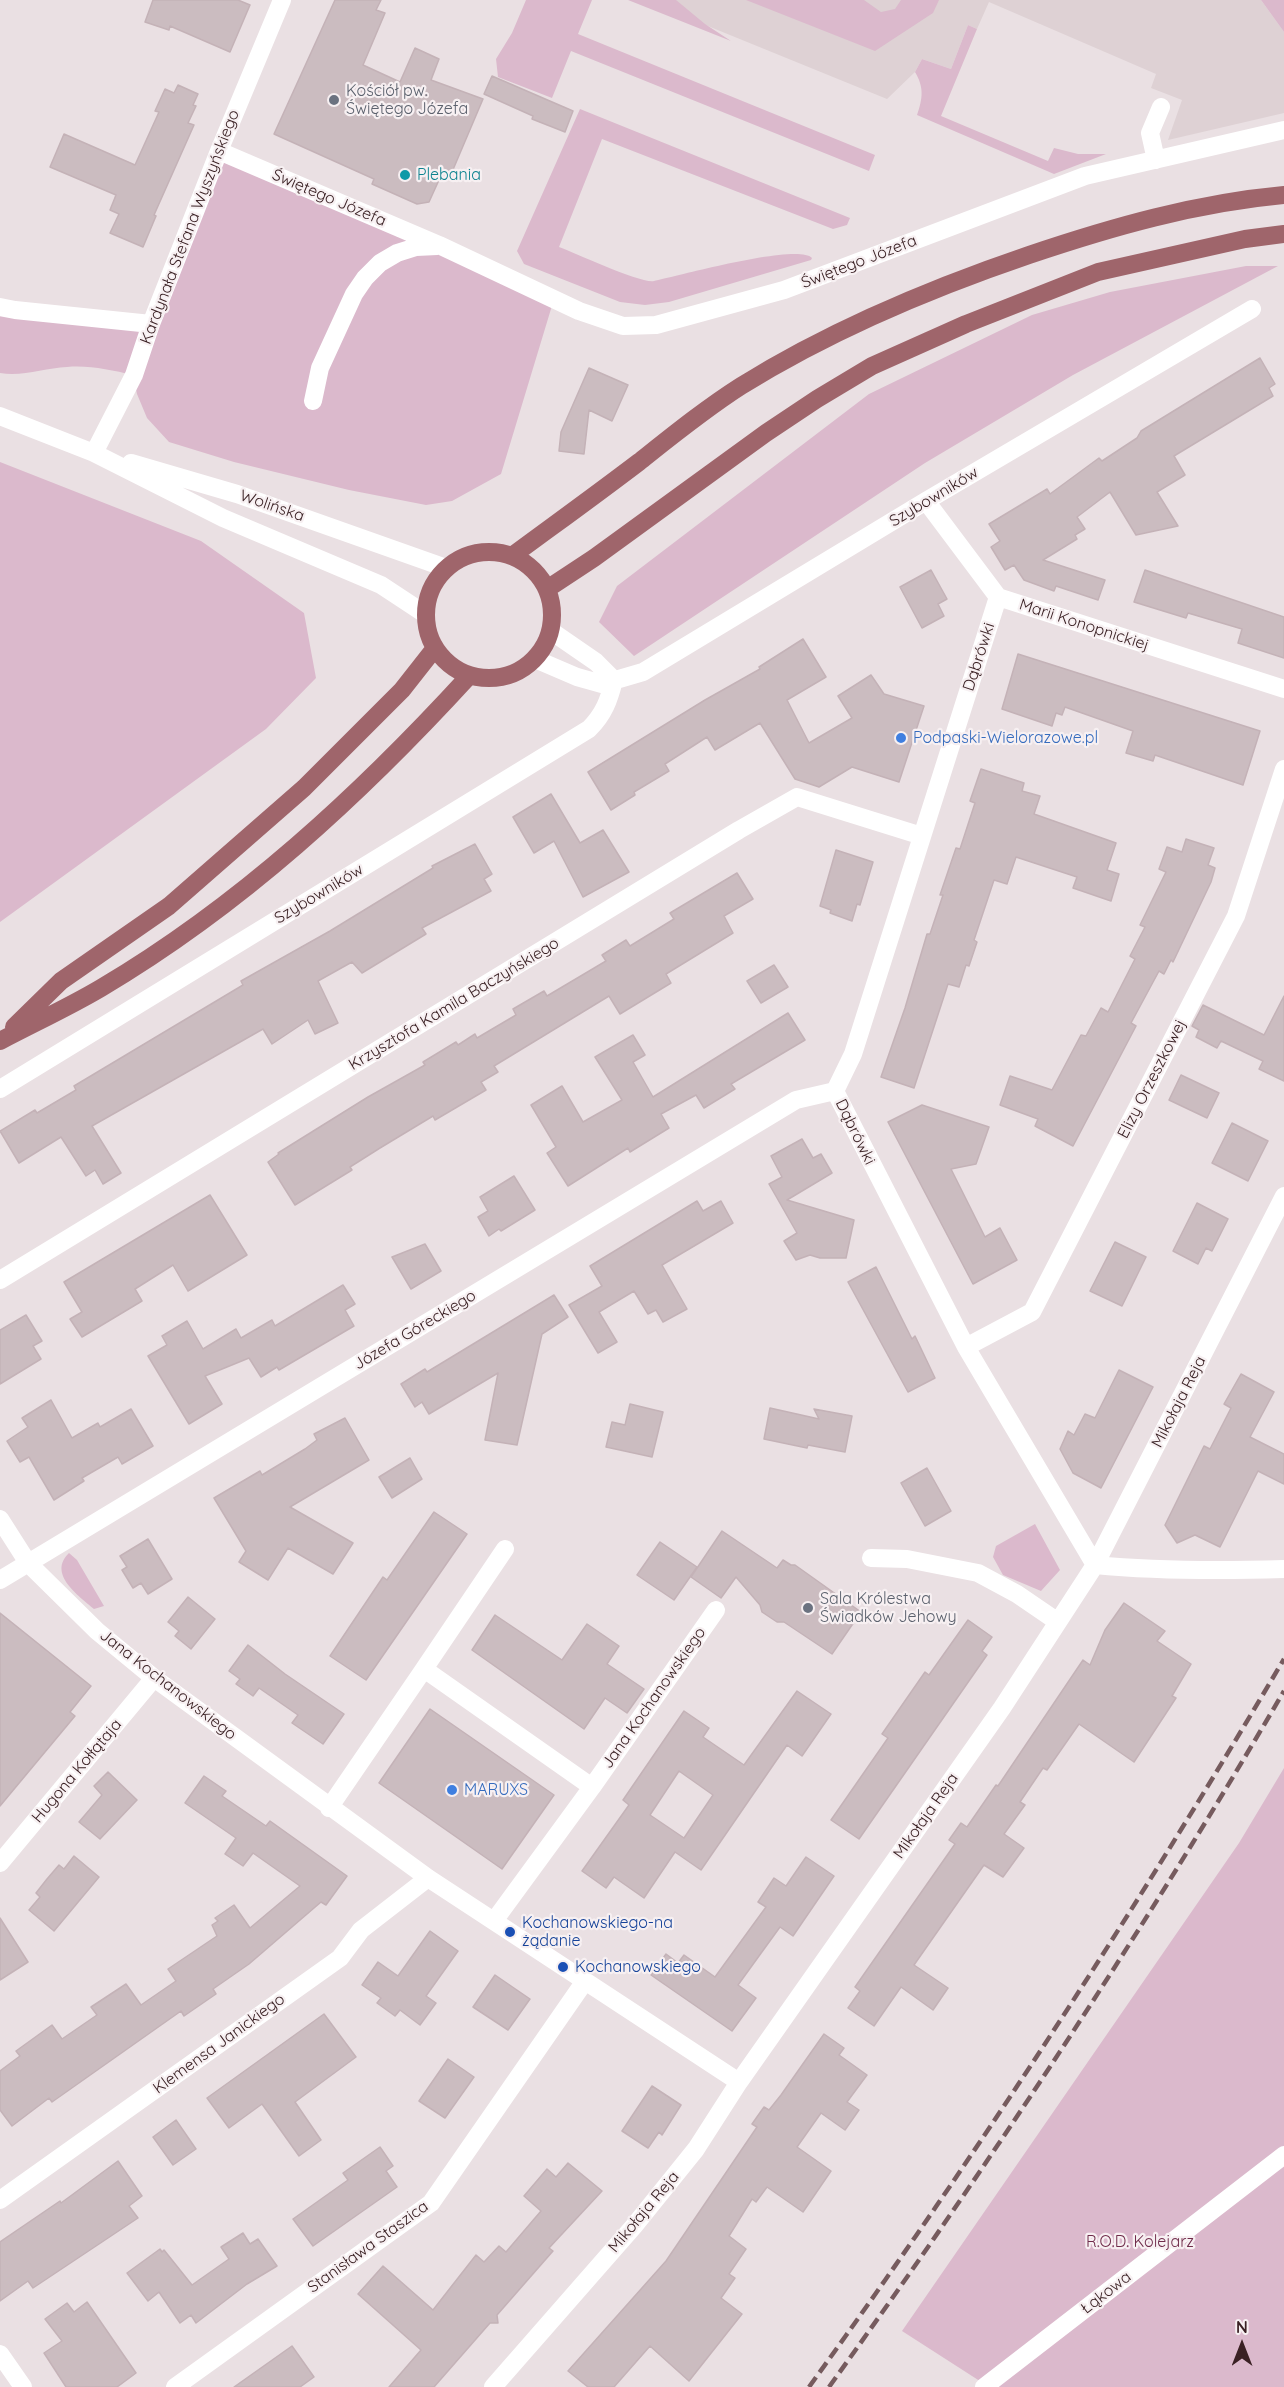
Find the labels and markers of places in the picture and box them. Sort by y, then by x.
place label: Kościół pw. Świętego Józefa [346,81,468,119]
marker: Kościół pw. Świętego Józefa [327,93,341,107]
place label: Plebania [417,165,481,185]
marker: Plebania [398,168,412,182]
place label: Podpaski-Wielorazowe.pl [913,728,1098,748]
marker: Podpaski-Wielorazowe.pl [894,731,908,745]
place label: Sala Królestwa Świadków Jehowy [820,1589,957,1627]
marker: Sala Królestwa Świadków Jehowy [801,1601,815,1615]
place label: MARUXS [464,1780,528,1800]
marker: MARUXS [445,1783,459,1797]
place label: Kochanowskiego-na żądanie [522,1913,673,1951]
marker: Kochanowskiego-na żądanie [503,1925,517,1939]
place label: Kochanowskiego [575,1957,701,1977]
marker: Kochanowskiego [556,1960,570,1974]

